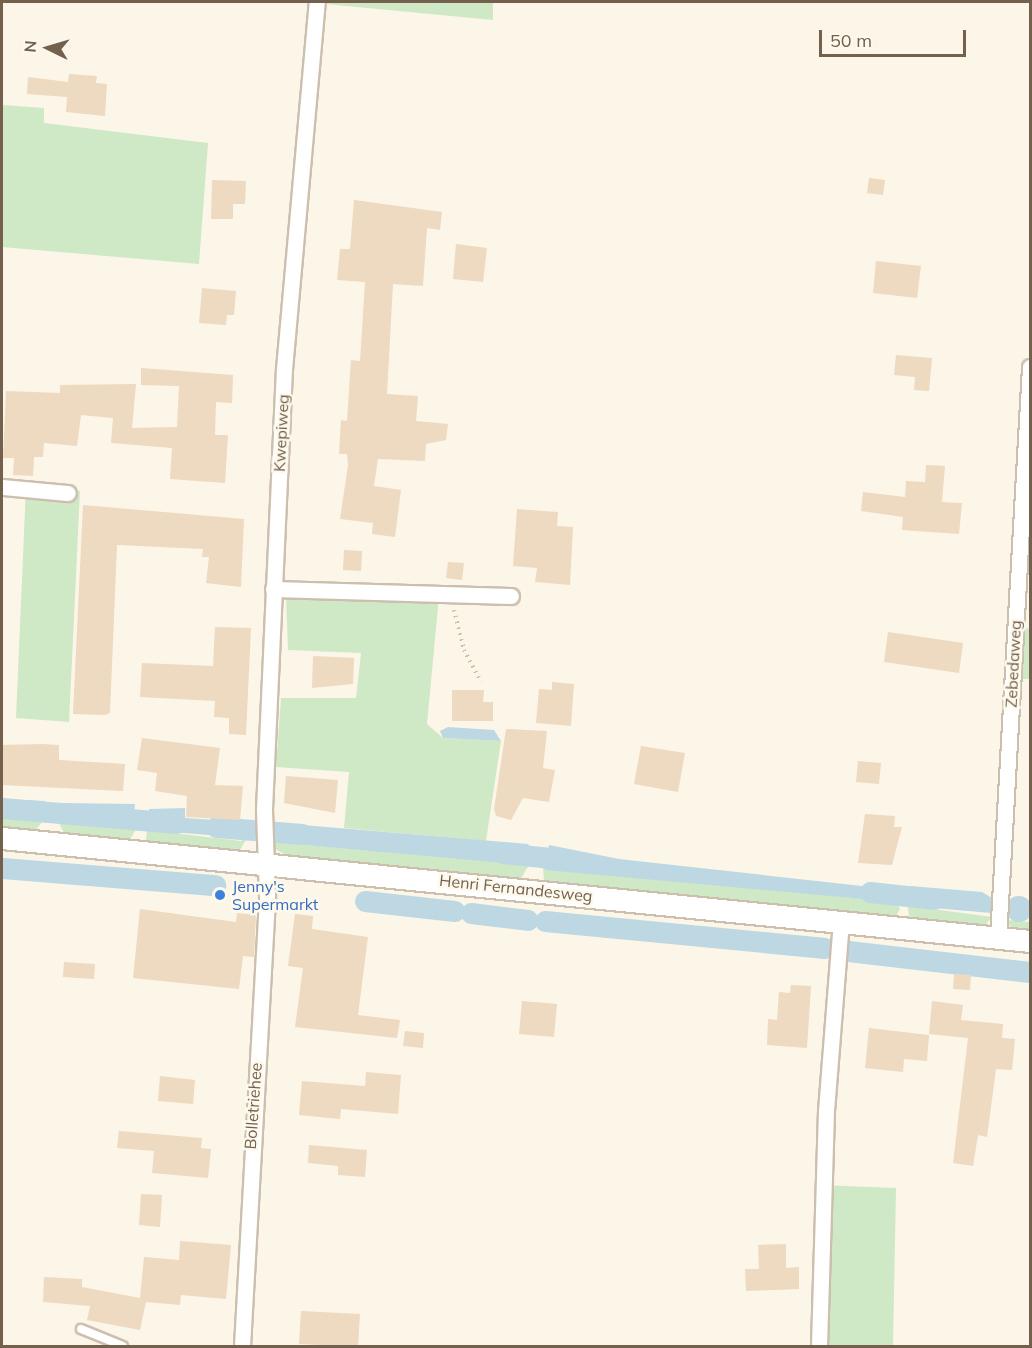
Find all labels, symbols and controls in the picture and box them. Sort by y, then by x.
north arrow [18,18,78,78]
scale bar [822,18,969,56]
text: 50 m [830,29,872,52]
text: N [20,40,41,53]
street label: Kwepiweg [269,394,293,472]
street label: Zebedaweg [1001,620,1025,708]
street label: Henri Fernandesweg [438,870,594,906]
place label: Jenny's Supermarkt [232,876,318,914]
marker: Jenny's Supermarkt [213,888,227,902]
street label: Bolletriehee [240,1062,266,1150]

